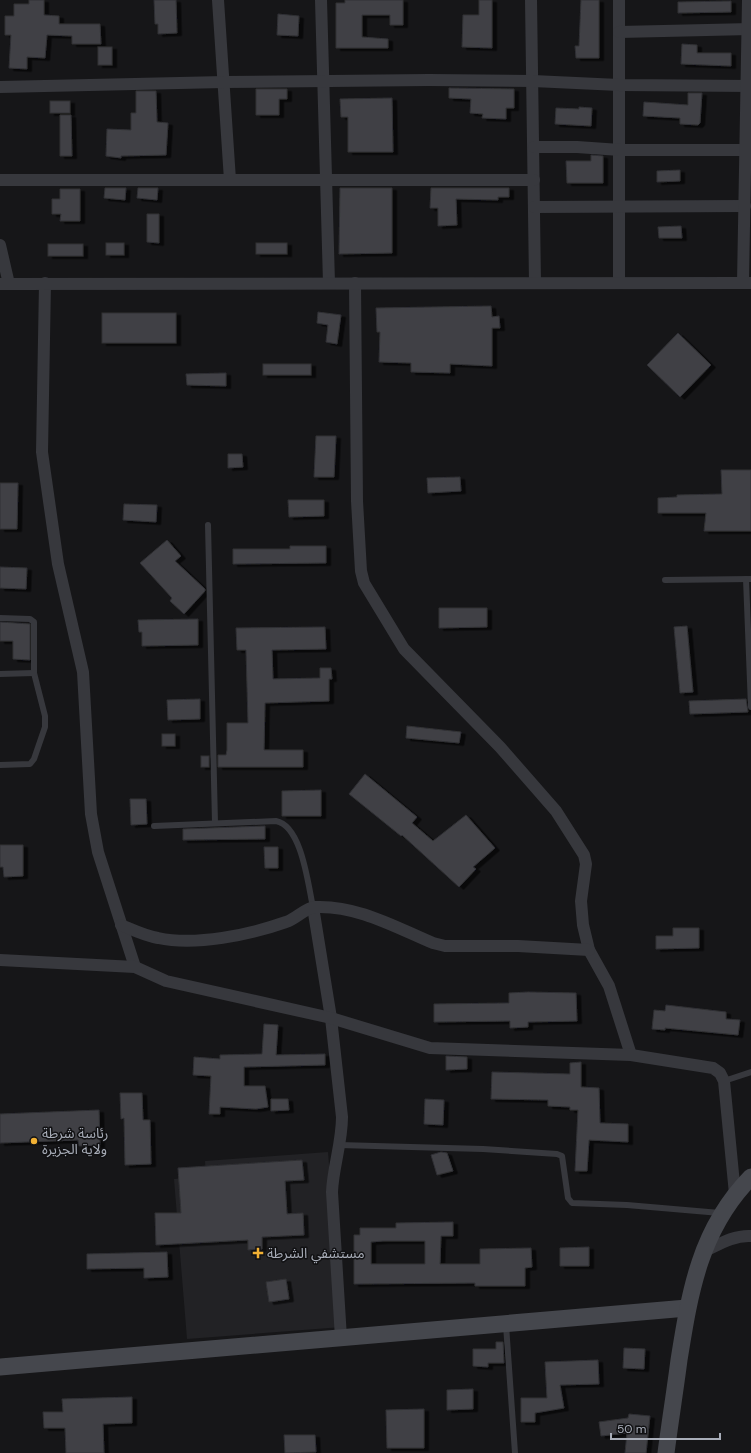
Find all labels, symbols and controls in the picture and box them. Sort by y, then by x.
place label: رئاسة شرطة ولاية الجزيرة [42,1124,108,1158]
marker: رئاسة شرطة ولاية الجزيرة [29,1136,39,1146]
place label: مستشفي الشرطة [267,1244,365,1264]
marker: مستشفي الشرطة [252,1247,264,1259]
scale bar [611,1415,720,1441]
text: 50 m [617,1421,646,1437]

